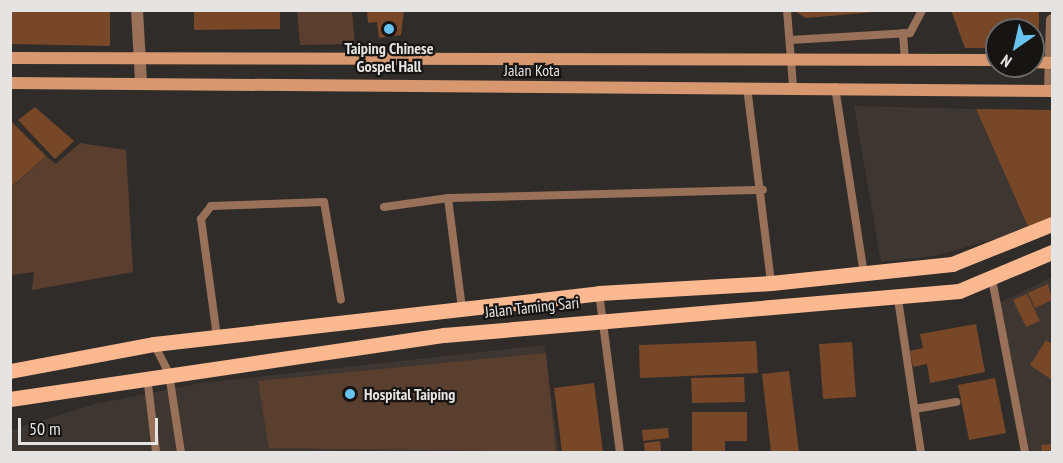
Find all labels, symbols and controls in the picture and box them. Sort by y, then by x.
north arrow [985,18,1045,78]
marker: Taiping Chinese Gospel Hall [382,22,396,36]
place label: Taiping Chinese Gospel Hall [344,38,434,76]
text: N [997,51,1015,72]
street label: Jalan Kota [504,60,560,80]
street label: Jalan Taming Sari [484,292,580,322]
place label: Hospital Taiping [364,384,456,404]
marker: Hospital Taiping [341,385,359,403]
scale bar [21,406,160,444]
text: 50 m [29,417,61,440]

